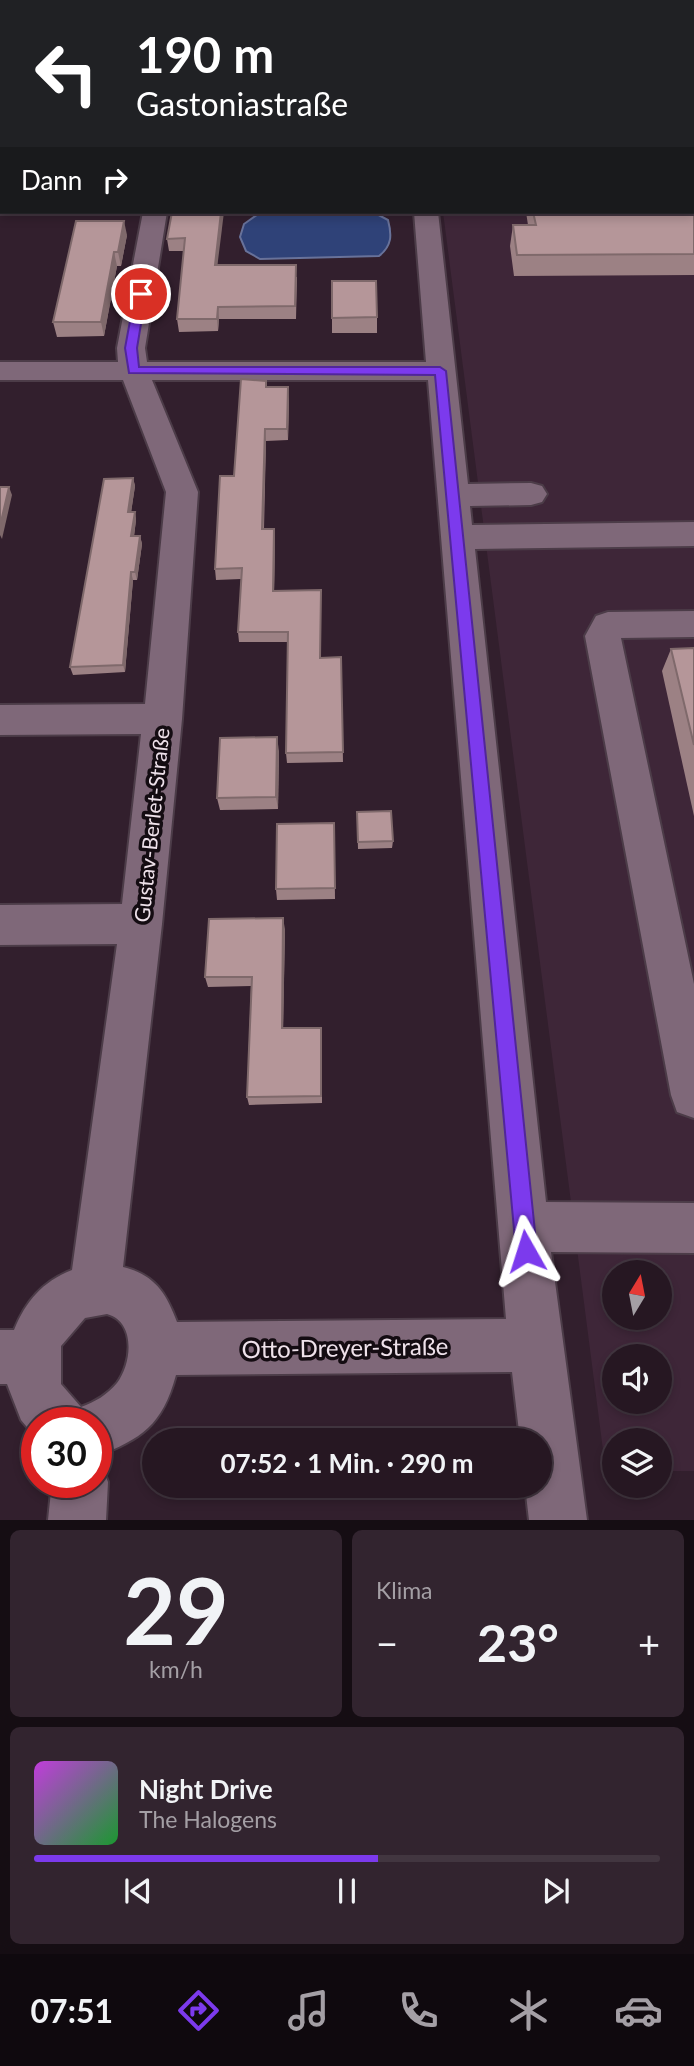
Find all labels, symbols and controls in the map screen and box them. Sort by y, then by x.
text: 190 m [136,25,274,83]
icon: left [21,28,112,119]
text: Gastoniastraße [136,84,348,123]
icon: right [96,161,134,199]
text: Dann [21,164,82,196]
pin [111,264,171,324]
icon: arrive [122,275,160,313]
street label: Gustav-Berlet-Straße [128,727,174,923]
position arrow [489,1214,563,1288]
north arrow [602,1260,672,1330]
map controls [602,1260,672,1498]
street label: Otto-Dreyer-Straße [241,1331,449,1363]
button: sound [602,1344,672,1414]
speed limit sign: 30 [21,1407,112,1498]
button: layers [602,1428,672,1498]
text: 07:52 · 1 Min. · 290 m [220,1447,474,1479]
text: 29 [123,1555,229,1664]
text: Klima [376,1576,433,1604]
text: 23° [477,1611,559,1673]
text: − [376,1620,398,1666]
text: + [638,1620,660,1666]
text: km/h [149,1655,203,1683]
text: Night Drive [139,1773,273,1805]
text: The Halogens [139,1805,277,1833]
icon: previous [119,1872,157,1910]
icon: pause [328,1872,366,1910]
icon: next [537,1872,575,1910]
icon: directions [174,1986,223,2035]
icon: music [284,1986,333,2035]
icon: phone [394,1986,443,2035]
icon: climate [504,1986,553,2035]
icon: car [614,1986,663,2035]
text: 07:51 [31,1991,113,2030]

